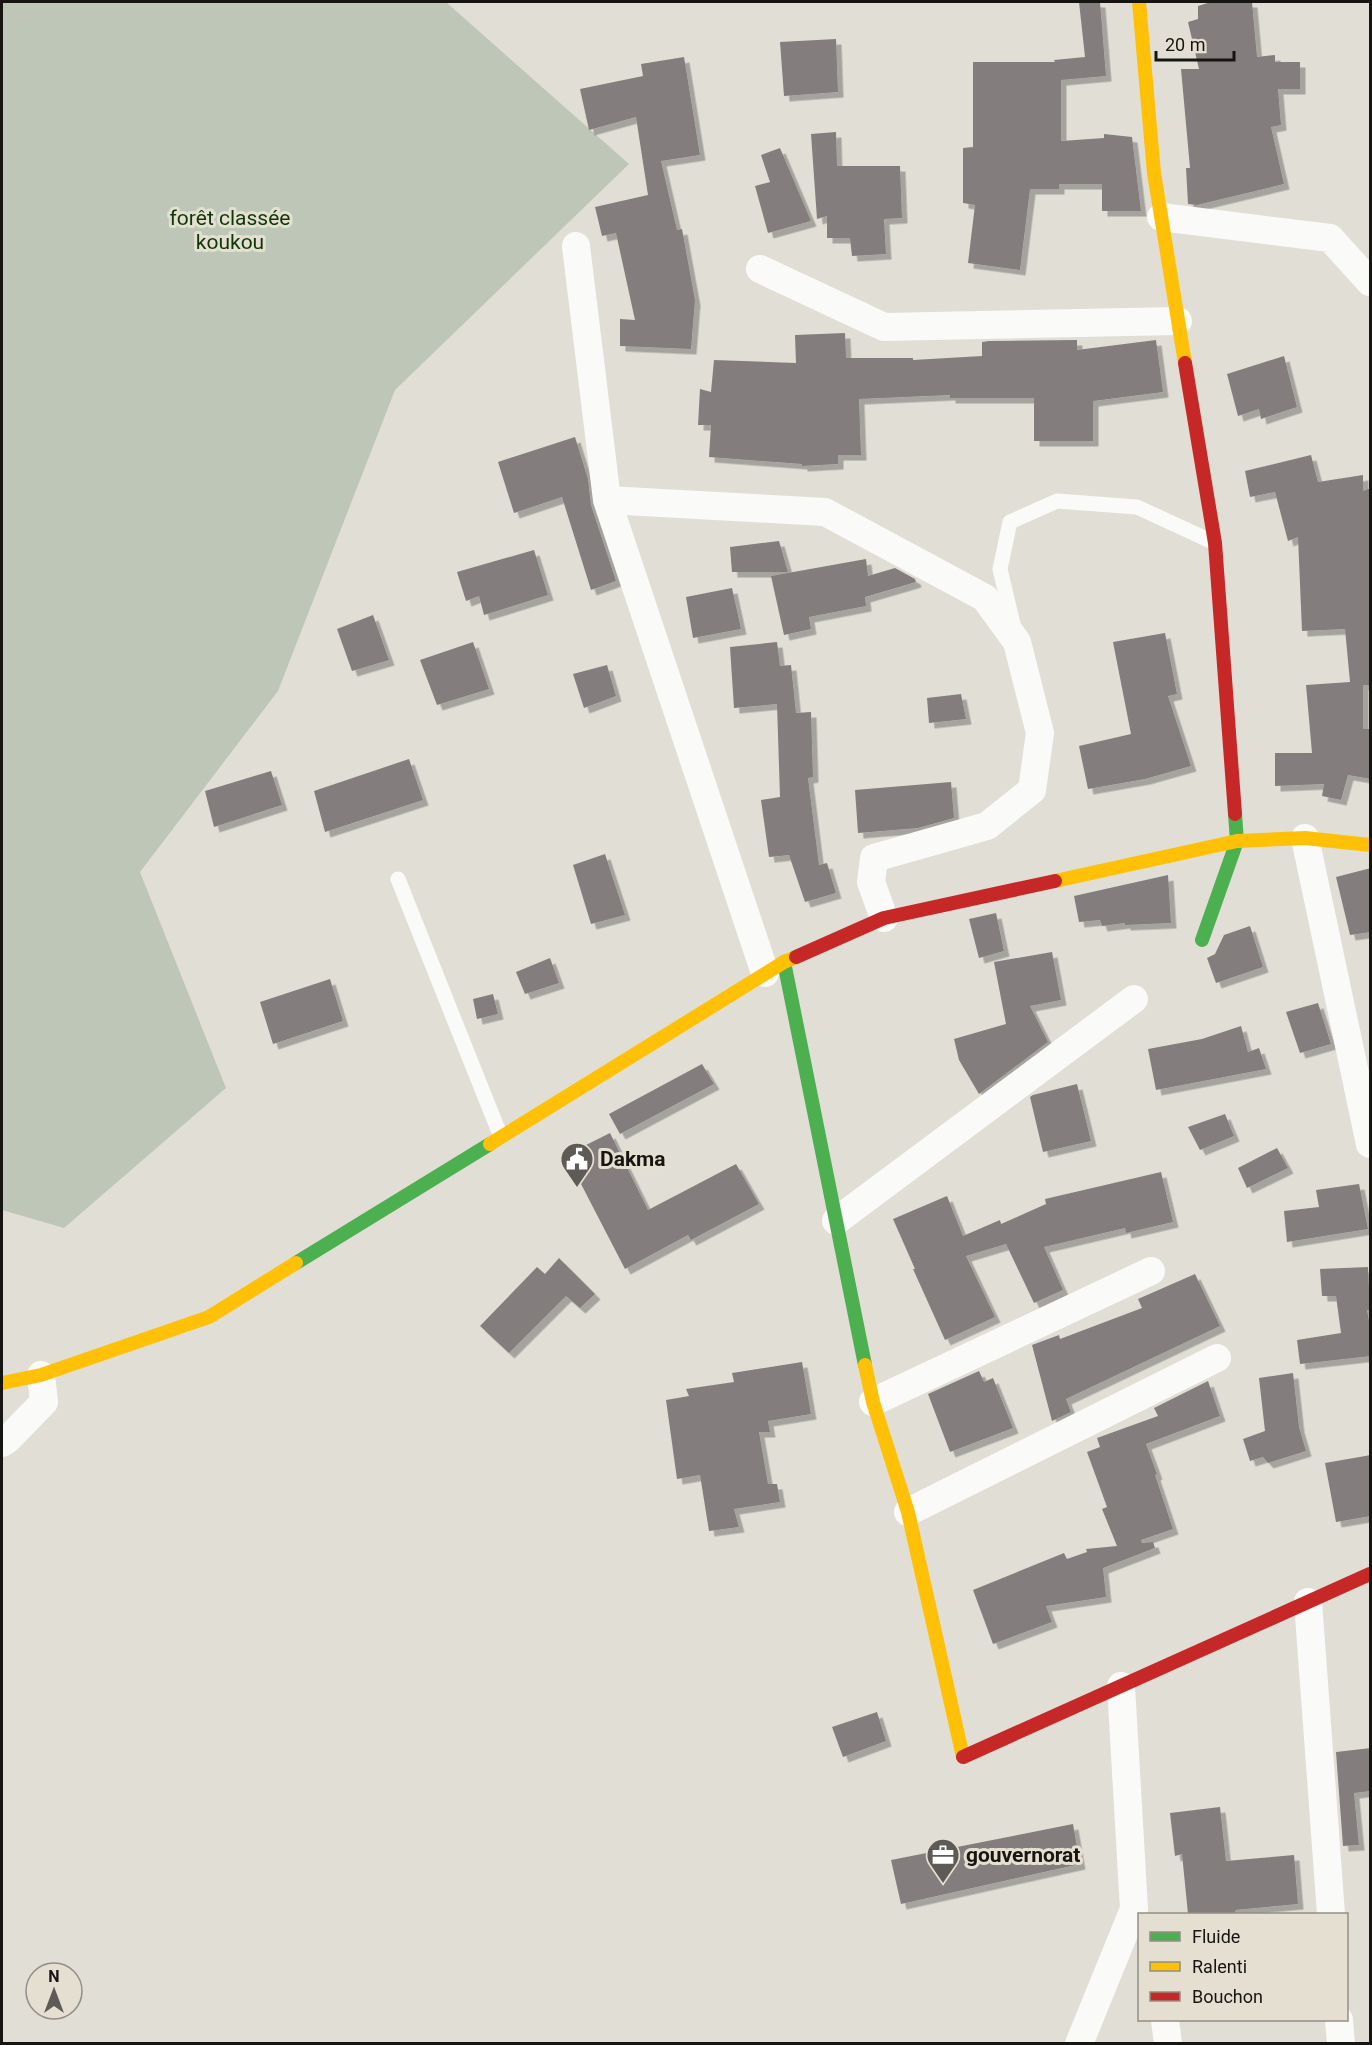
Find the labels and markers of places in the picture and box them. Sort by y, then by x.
public building icon: Dakma [559,1141,595,1188]
place label: Dakma [600,1147,666,1171]
office icon: gouvernorat [925,1837,961,1884]
place label: gouvernorat [966,1843,1080,1867]

